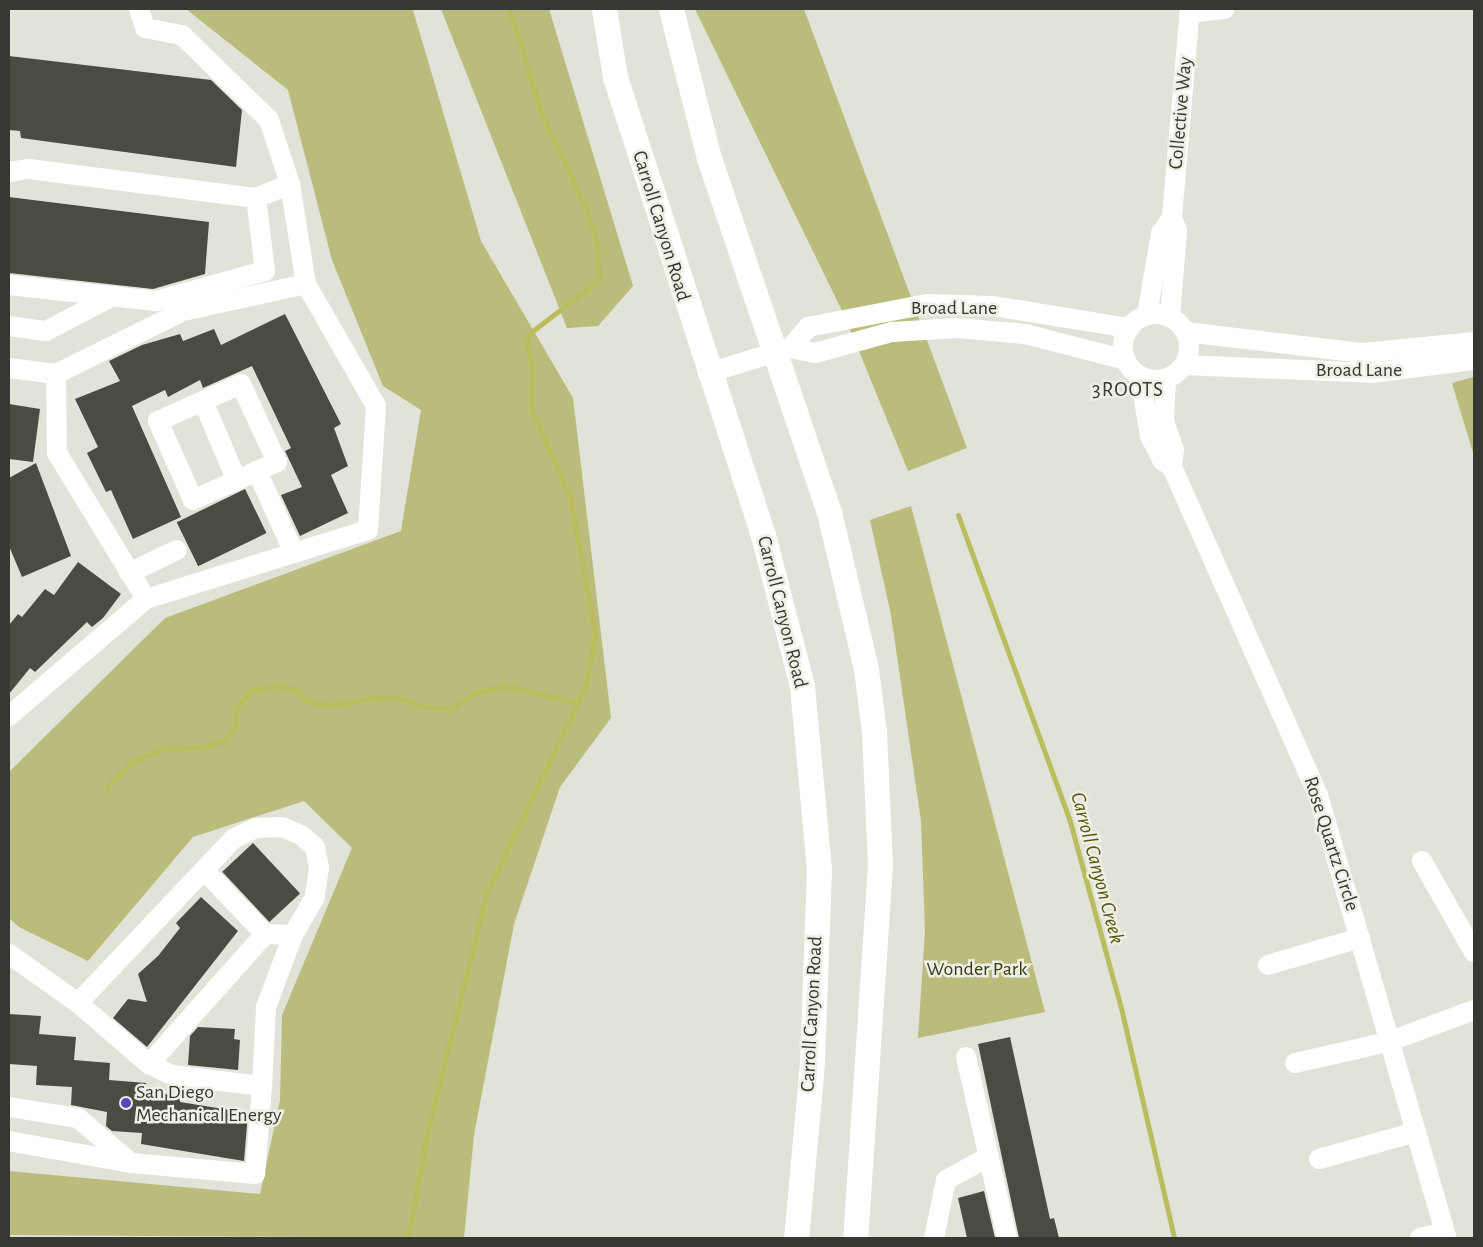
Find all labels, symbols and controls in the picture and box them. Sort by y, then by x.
street label: Collective Way [1164,56,1198,170]
street label: Carroll Canyon Road [627,148,695,304]
street label: Broad Lane [911,296,997,320]
street label: Broad Lane [1316,358,1402,382]
district label: 3ROOTS [1091,377,1165,403]
street label: Carroll Canyon Road [751,533,813,691]
street label: Rose Quartz Circle [1298,774,1364,914]
water label: Carroll Canyon Creek [1065,789,1129,947]
street label: Carroll Canyon Road [796,935,828,1093]
park label: Wonder Park [927,957,1027,981]
place label: San Diego Mechanical Energy [136,1080,282,1127]
marker: San Diego Mechanical Energy [120,1097,132,1109]

